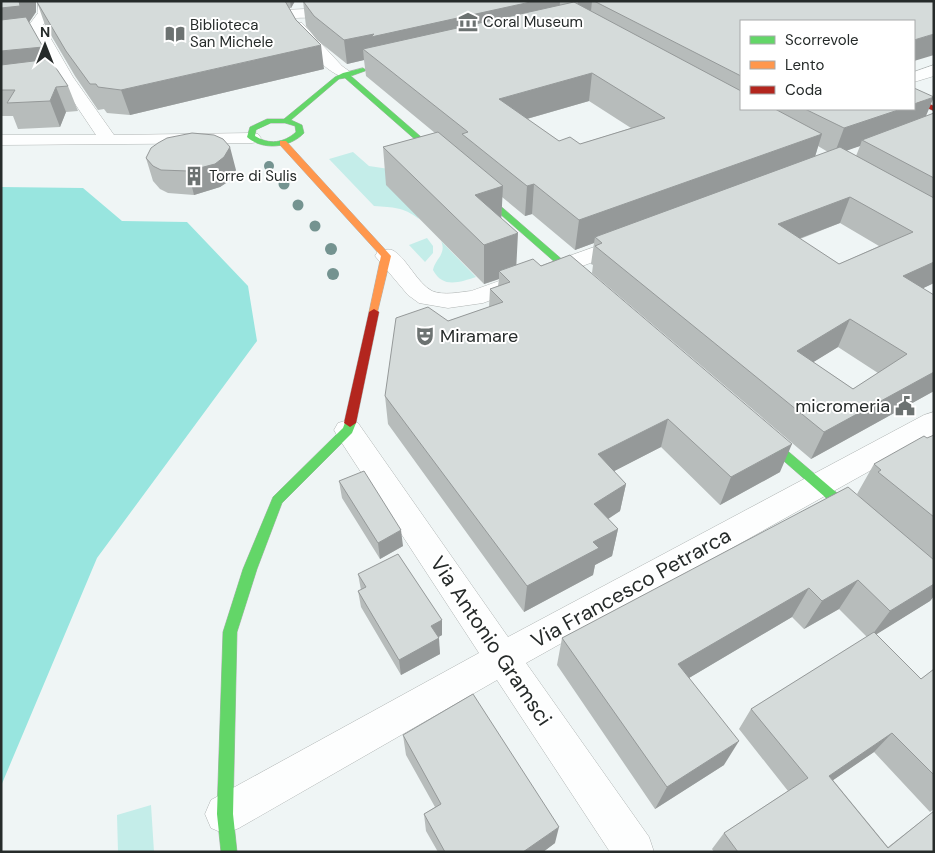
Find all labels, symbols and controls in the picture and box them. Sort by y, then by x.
museum icon: Coral Museum [457,11,479,33]
place label: Coral Museum [483,12,583,32]
place label: Biblioteca San Michele [190,15,273,52]
north arrow [20,20,70,70]
legend [740,20,915,110]
text: N [40,23,50,41]
library icon: Biblioteca San Michele [164,23,186,45]
text: Scorrevole [785,30,859,50]
text: Lento [785,55,824,75]
text: Coda [785,80,822,100]
building icon: Torre di Sulis [183,165,205,187]
place label: Torre di Sulis [209,166,297,186]
place label: Miramare [440,324,518,348]
theatre icon: Miramare [414,325,436,347]
place label: micromeria [795,394,890,418]
public building icon: micromeria [894,395,916,417]
street label: Via Francesco Petrarca [526,521,736,655]
street label: Via Antonio Gramsci [424,551,558,731]

